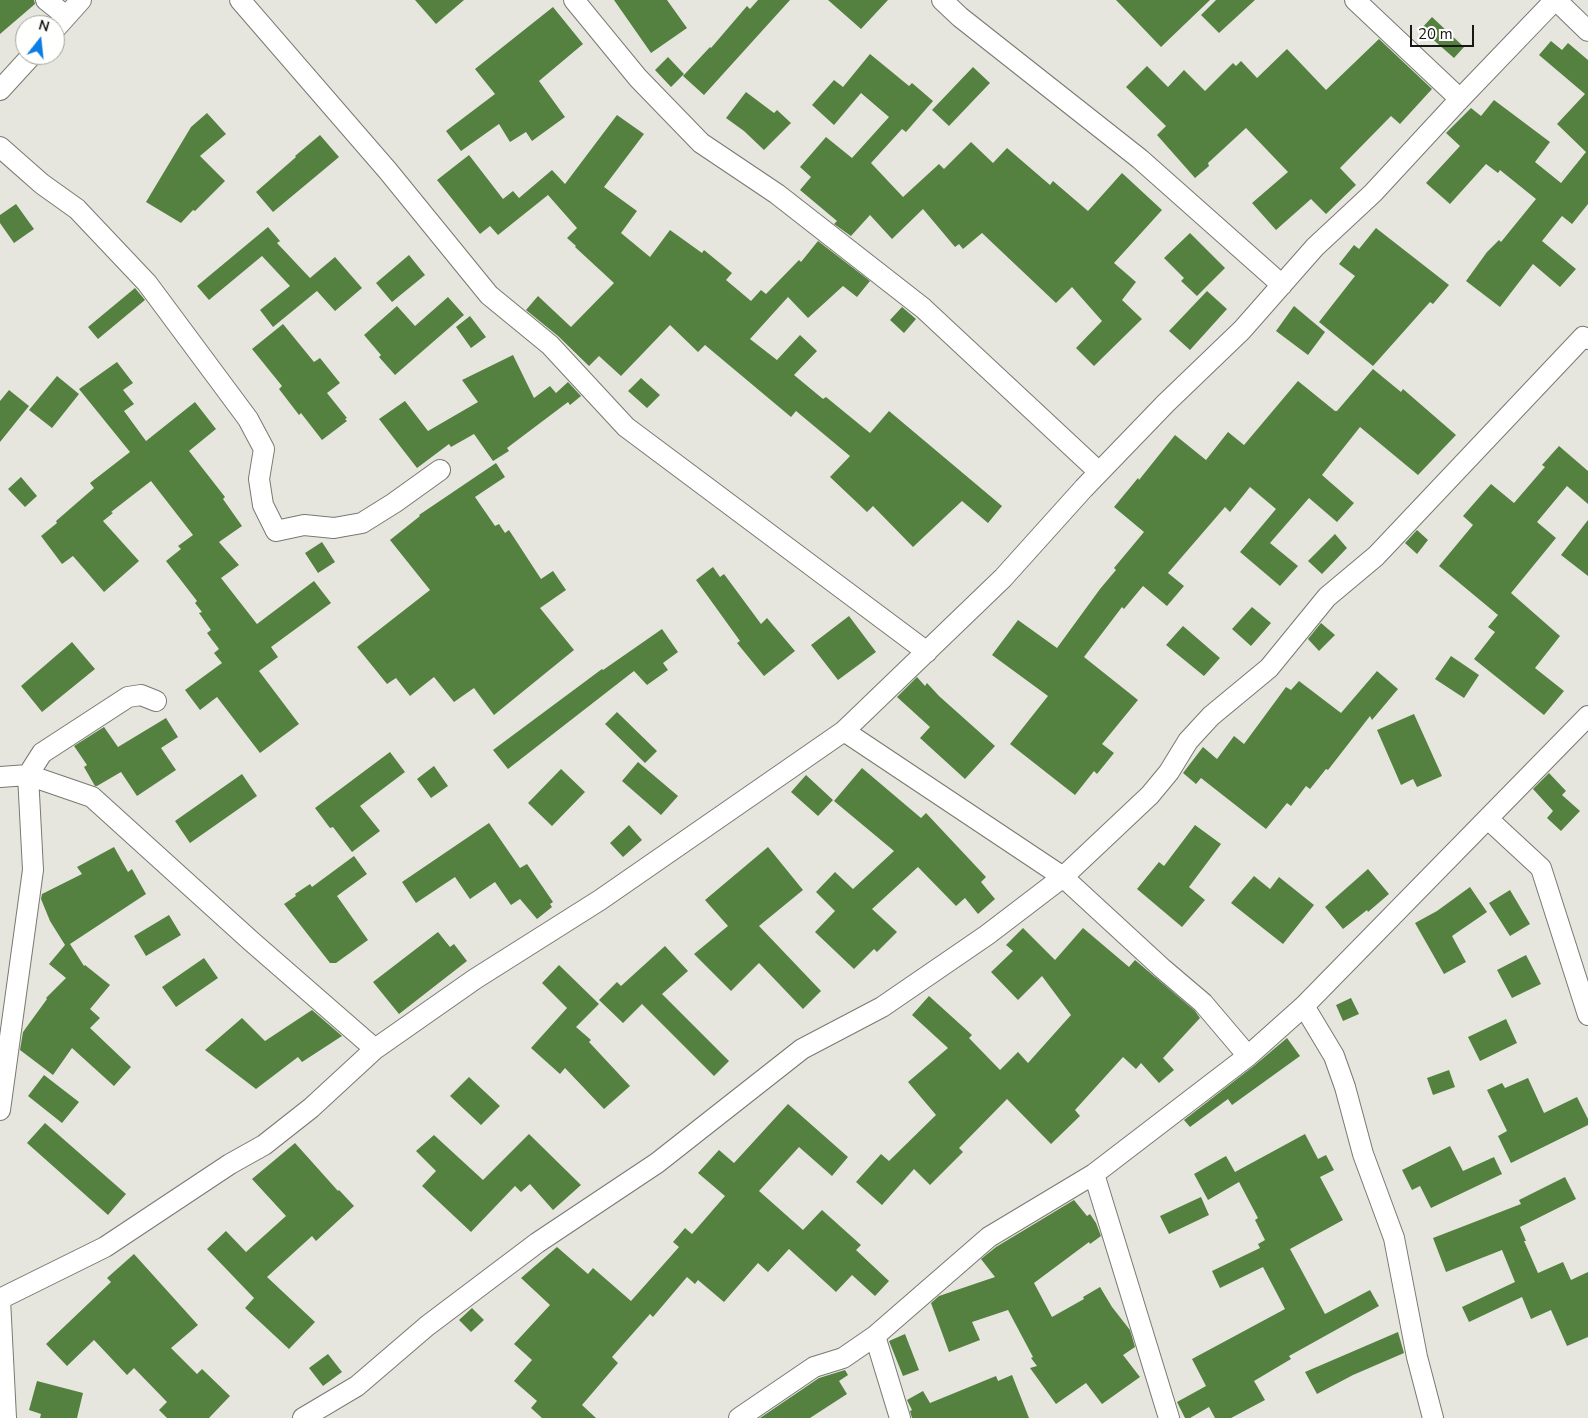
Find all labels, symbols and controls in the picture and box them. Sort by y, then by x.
north arrow [15,15,65,65]
text: N [36,15,52,37]
scale bar [1413,15,1477,47]
text: 20 m [1418,24,1453,44]

